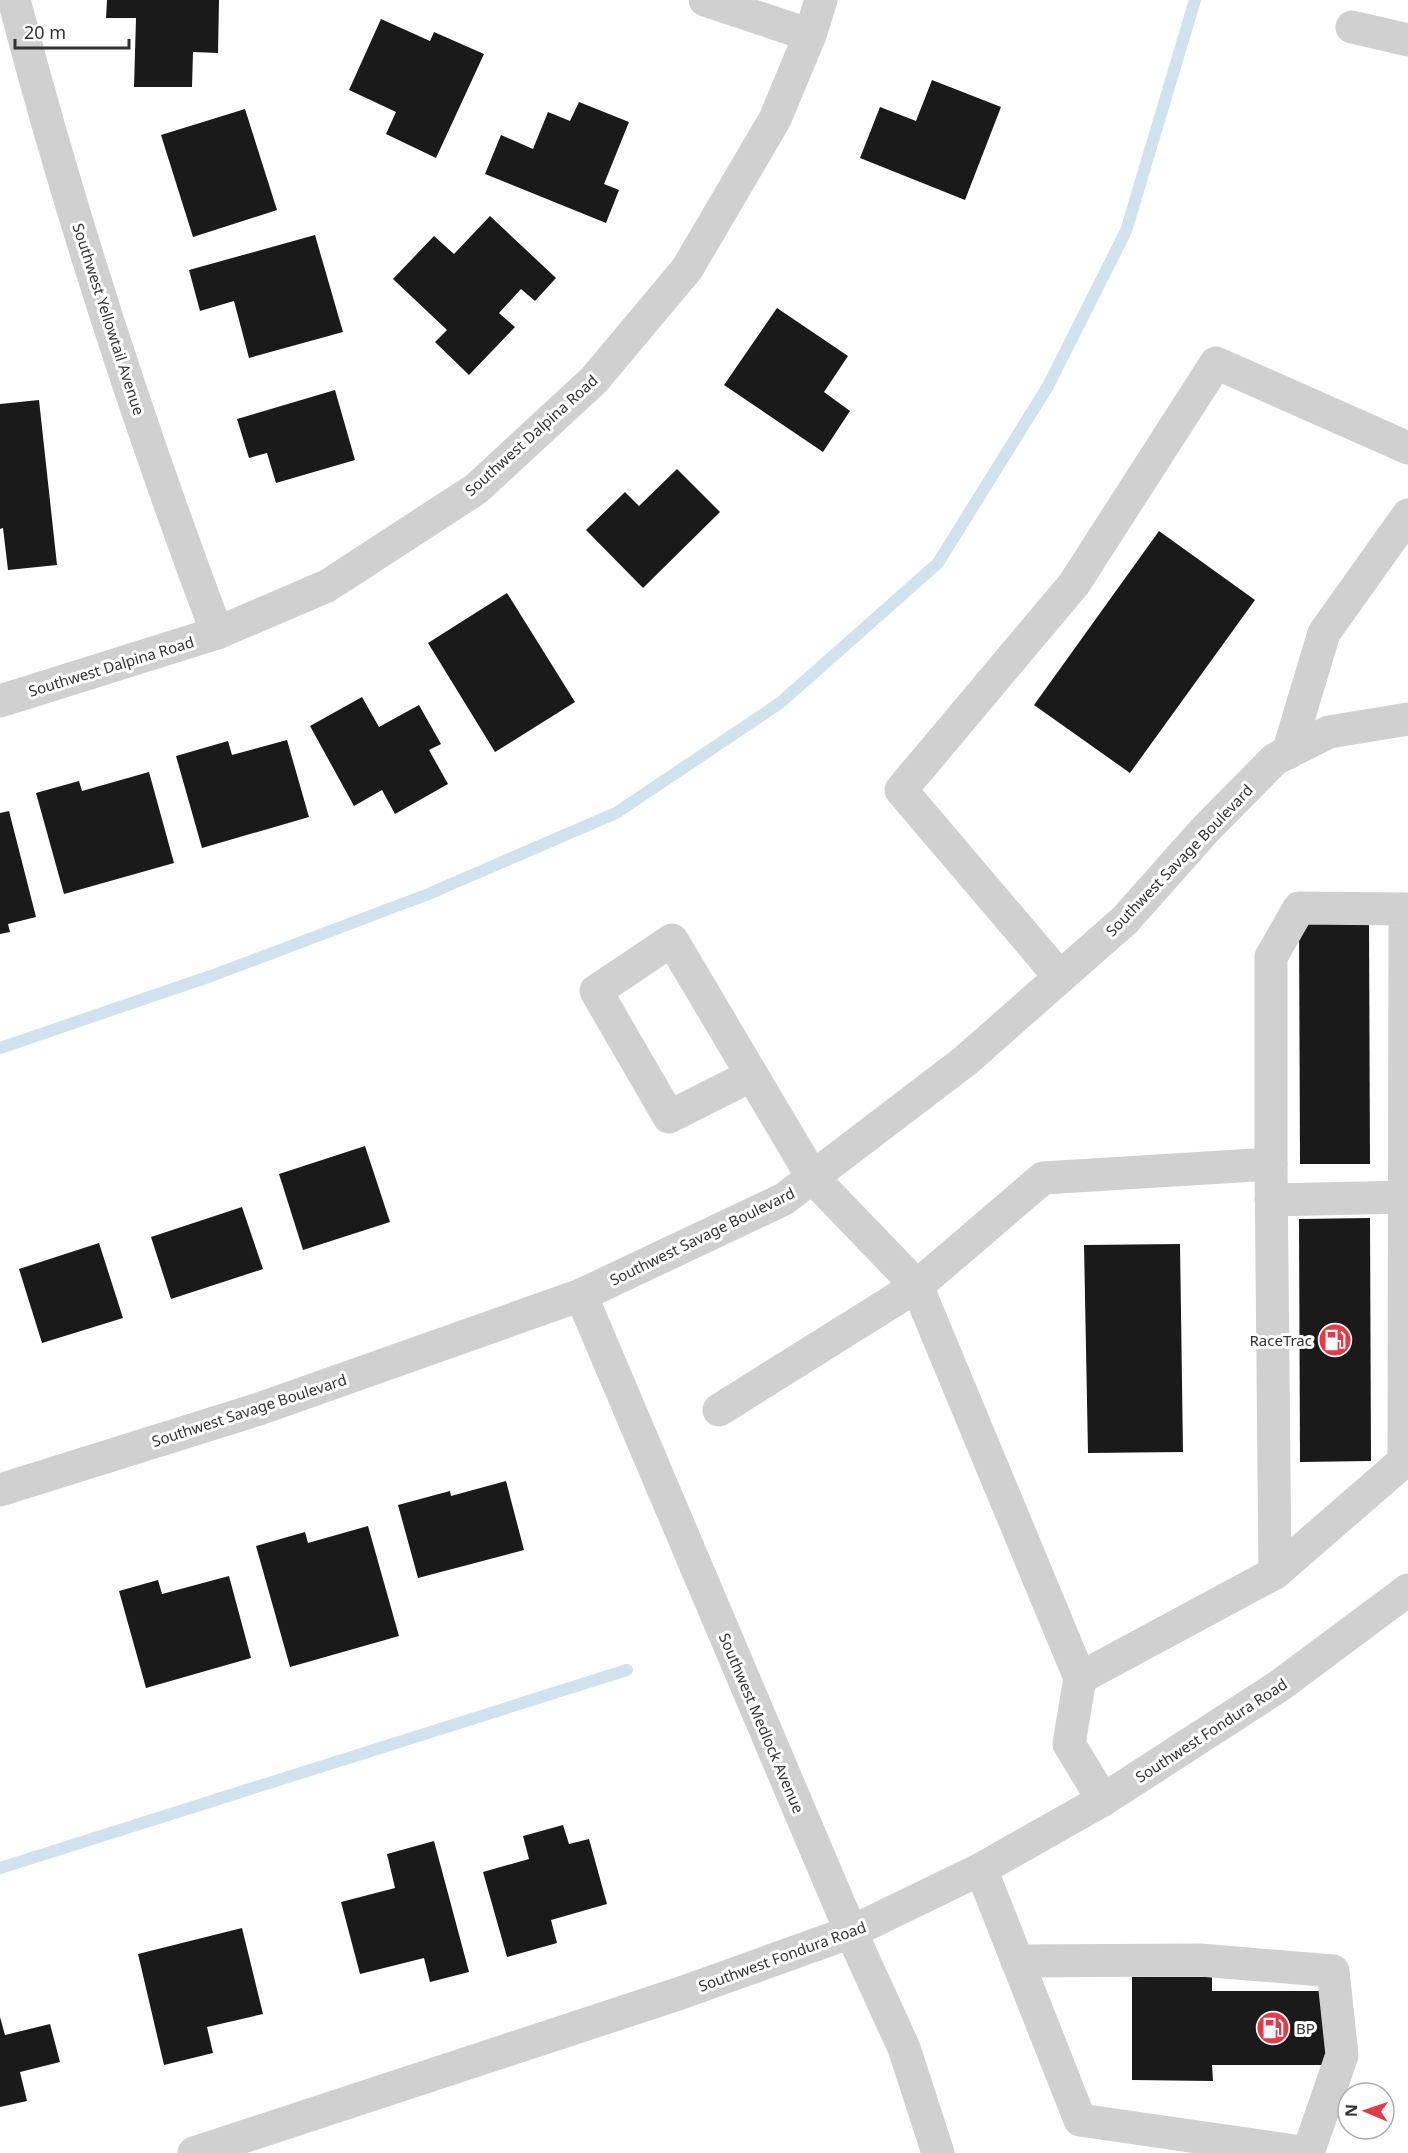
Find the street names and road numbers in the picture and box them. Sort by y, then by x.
street label: Southwest Yellowtail Avenue [68,220,150,418]
street label: Southwest Dalpina Road [460,370,602,500]
street label: Southwest Dalpina Road [26,631,196,701]
street label: Southwest Savage Boulevard [1101,780,1257,940]
street label: Southwest Savage Boulevard [606,1182,798,1290]
street label: Southwest Savage Boulevard [149,1369,349,1451]
street label: Southwest Medlock Avenue [715,1630,809,1816]
street label: Southwest Fondura Road [1131,1673,1291,1787]
street label: Southwest Fondura Road [695,1916,869,1996]

